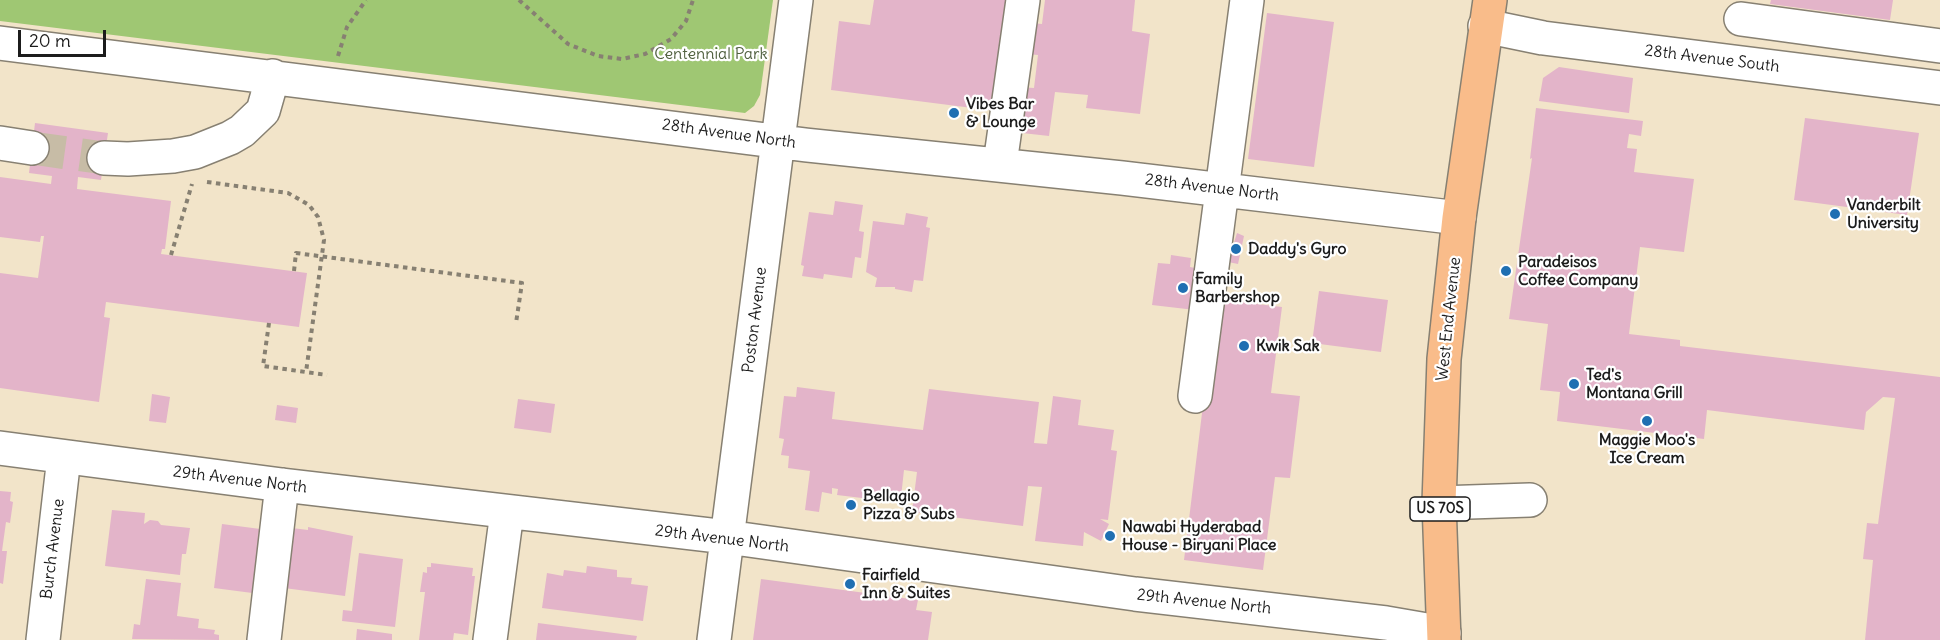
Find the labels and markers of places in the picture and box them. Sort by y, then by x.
place label: Vibes Bar & Lounge [966,94,1036,132]
marker: Vibes Bar & Lounge [947,106,961,120]
place label: Vanderbilt University [1847,195,1921,233]
marker: Vanderbilt University [1828,207,1842,221]
place label: Daddy's Gyro [1248,239,1346,259]
marker: Daddy's Gyro [1229,242,1243,256]
place label: Paradeisos Coffee Company [1518,252,1638,290]
marker: Paradeisos Coffee Company [1499,264,1513,278]
place label: Family Barbershop [1195,269,1280,307]
marker: Family Barbershop [1176,281,1190,295]
place label: Kwik Sak [1256,336,1320,356]
marker: Kwik Sak [1237,339,1251,353]
place label: Ted's Montana Grill [1586,365,1683,403]
marker: Ted's Montana Grill [1567,377,1581,391]
marker: Maggie Moo's Ice Cream [1640,414,1654,428]
place label: Maggie Moo's Ice Cream [1599,430,1695,468]
place label: Bellagio Pizza & Subs [863,486,955,524]
marker: Bellagio Pizza & Subs [844,498,858,512]
place label: Nawabi Hyderabad House - Biryani Place [1122,517,1276,555]
marker: Nawabi Hyderabad House - Biryani Place [1103,529,1117,543]
place label: Fairfield Inn & Suites [862,565,950,603]
marker: Fairfield Inn & Suites [843,577,857,591]

